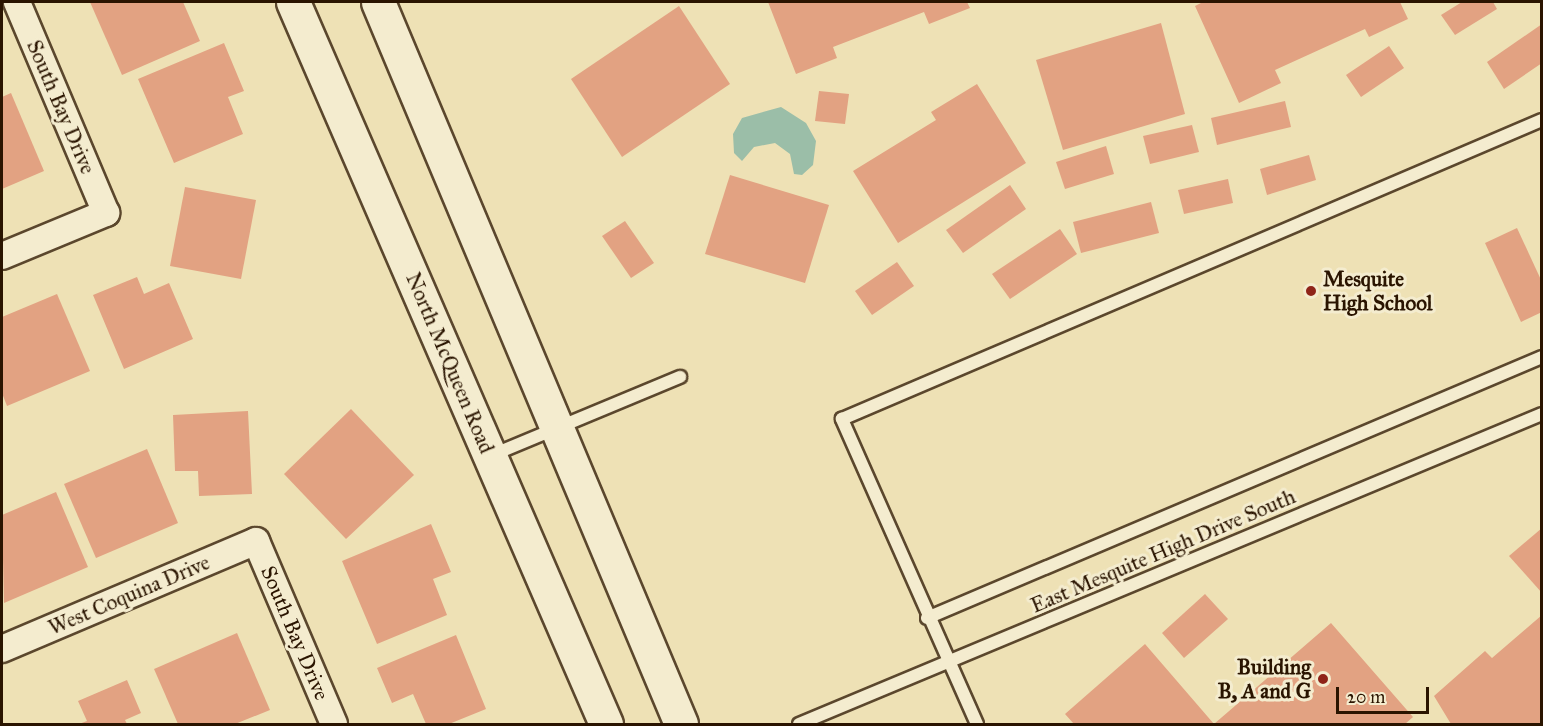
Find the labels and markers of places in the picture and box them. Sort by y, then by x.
place label: Mesquite High School [1323,266,1433,316]
marker: Mesquite High School [1304,284,1318,298]
place label: Building B, A and G [1218,654,1311,704]
marker: Building B, A and G [1316,672,1330,686]

